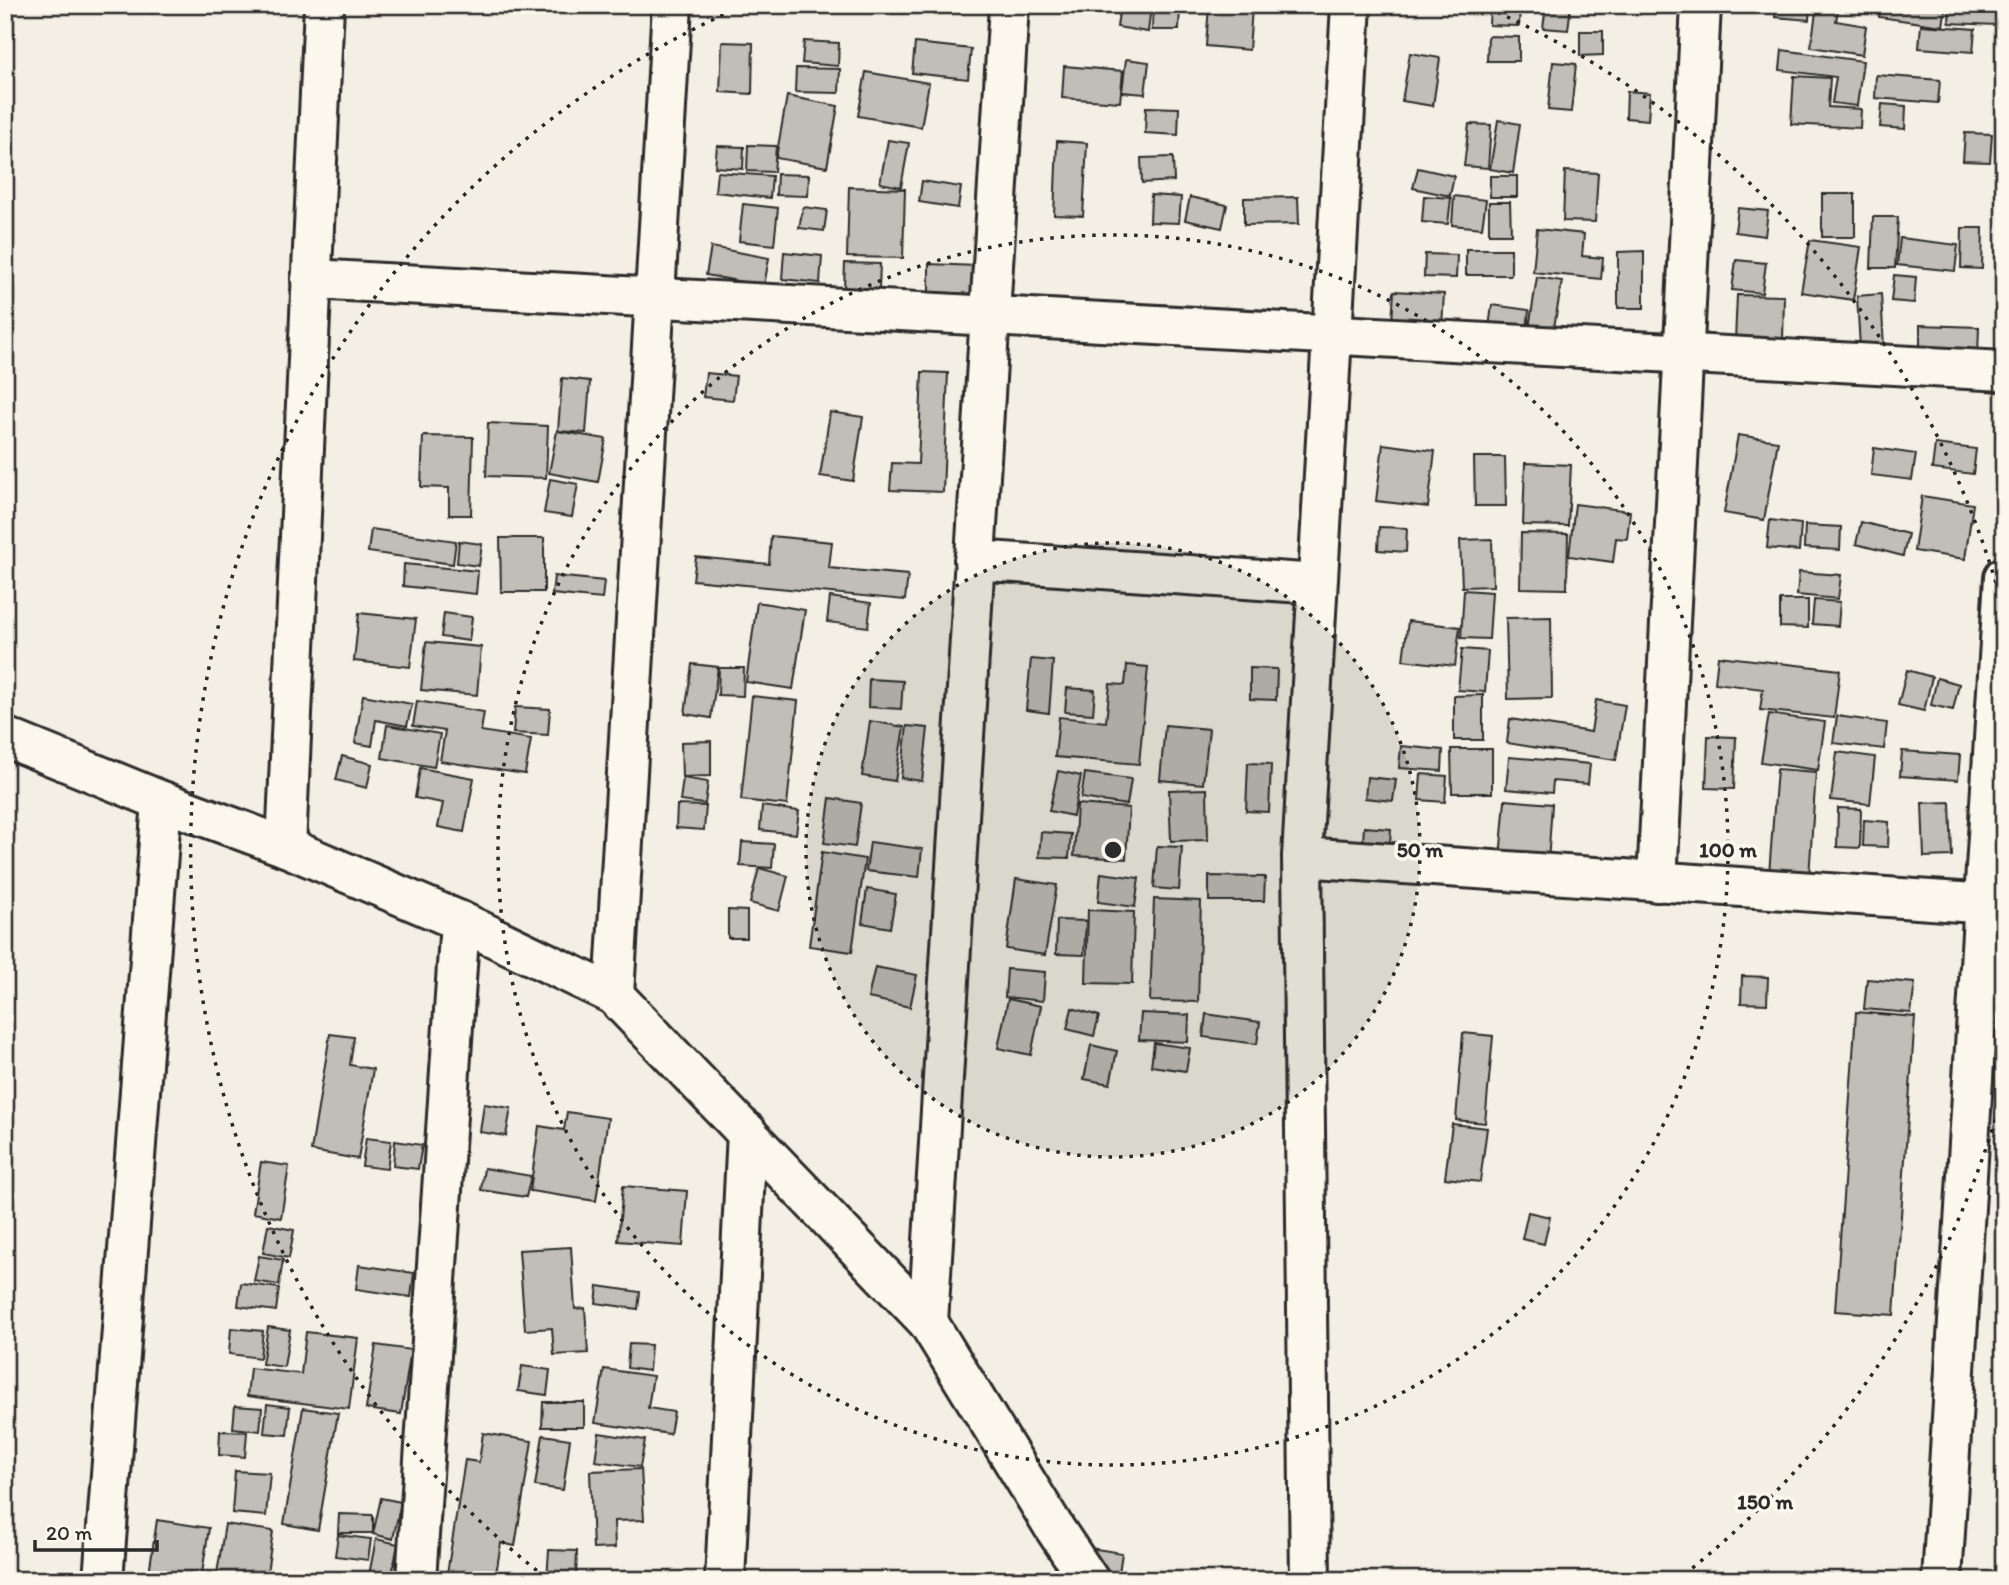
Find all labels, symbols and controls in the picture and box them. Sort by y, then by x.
text: 50 m [1397,837,1444,862]
text: 100 m [1699,837,1757,862]
centre of rings [1101,838,1125,862]
text: 150 m [1737,1489,1793,1514]
scale bar [35,1508,158,1552]
text: 20 m [46,1520,93,1545]

